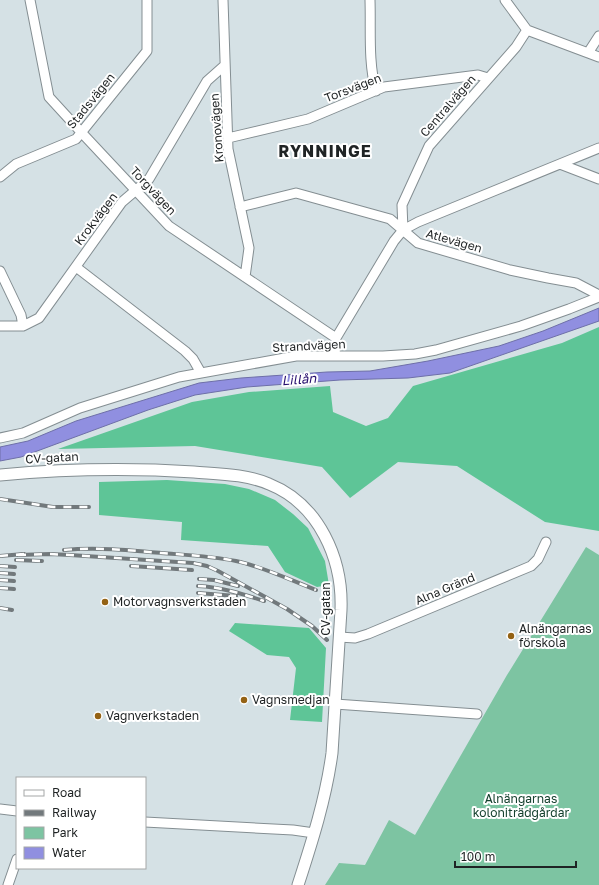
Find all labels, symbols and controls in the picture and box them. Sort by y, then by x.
street label: Stadsvägen [63,70,118,132]
street label: Torsvägen [322,70,383,105]
street label: Centralvägen [417,72,479,140]
street label: Kronovägen [207,93,226,163]
district label: RYNNINGE [278,141,372,161]
street label: Torgvägen [127,163,179,218]
street label: Krokvägen [71,189,120,248]
street label: Atlevägen [424,225,484,256]
street label: Strandvägen [272,336,346,355]
water label: Lillån [281,370,318,388]
street label: CV-gatan [25,449,79,466]
street label: Alna Gränd [413,569,477,608]
street label: CV-gatan [318,582,333,636]
place label: Motorvagnsverkstaden [113,594,246,609]
marker: Motorvagnsverkstaden [100,597,110,607]
place label: Alnängarnas förskola [519,621,592,650]
marker: Alnängarnas förskola [506,631,516,641]
place label: Vagnsmedjan [252,692,330,707]
marker: Vagnsmedjan [239,695,249,705]
place label: Vagnverkstaden [106,708,199,723]
marker: Vagnverkstaden [93,711,103,721]
legend [16,777,146,869]
text: Road [52,785,81,800]
park label: Alnängarnas koloniträdgårdar [473,791,569,820]
text: Railway [52,805,97,820]
text: Park [52,825,78,840]
scale bar [455,843,576,869]
text: Water [52,845,86,860]
text: 100 m [461,849,495,864]

